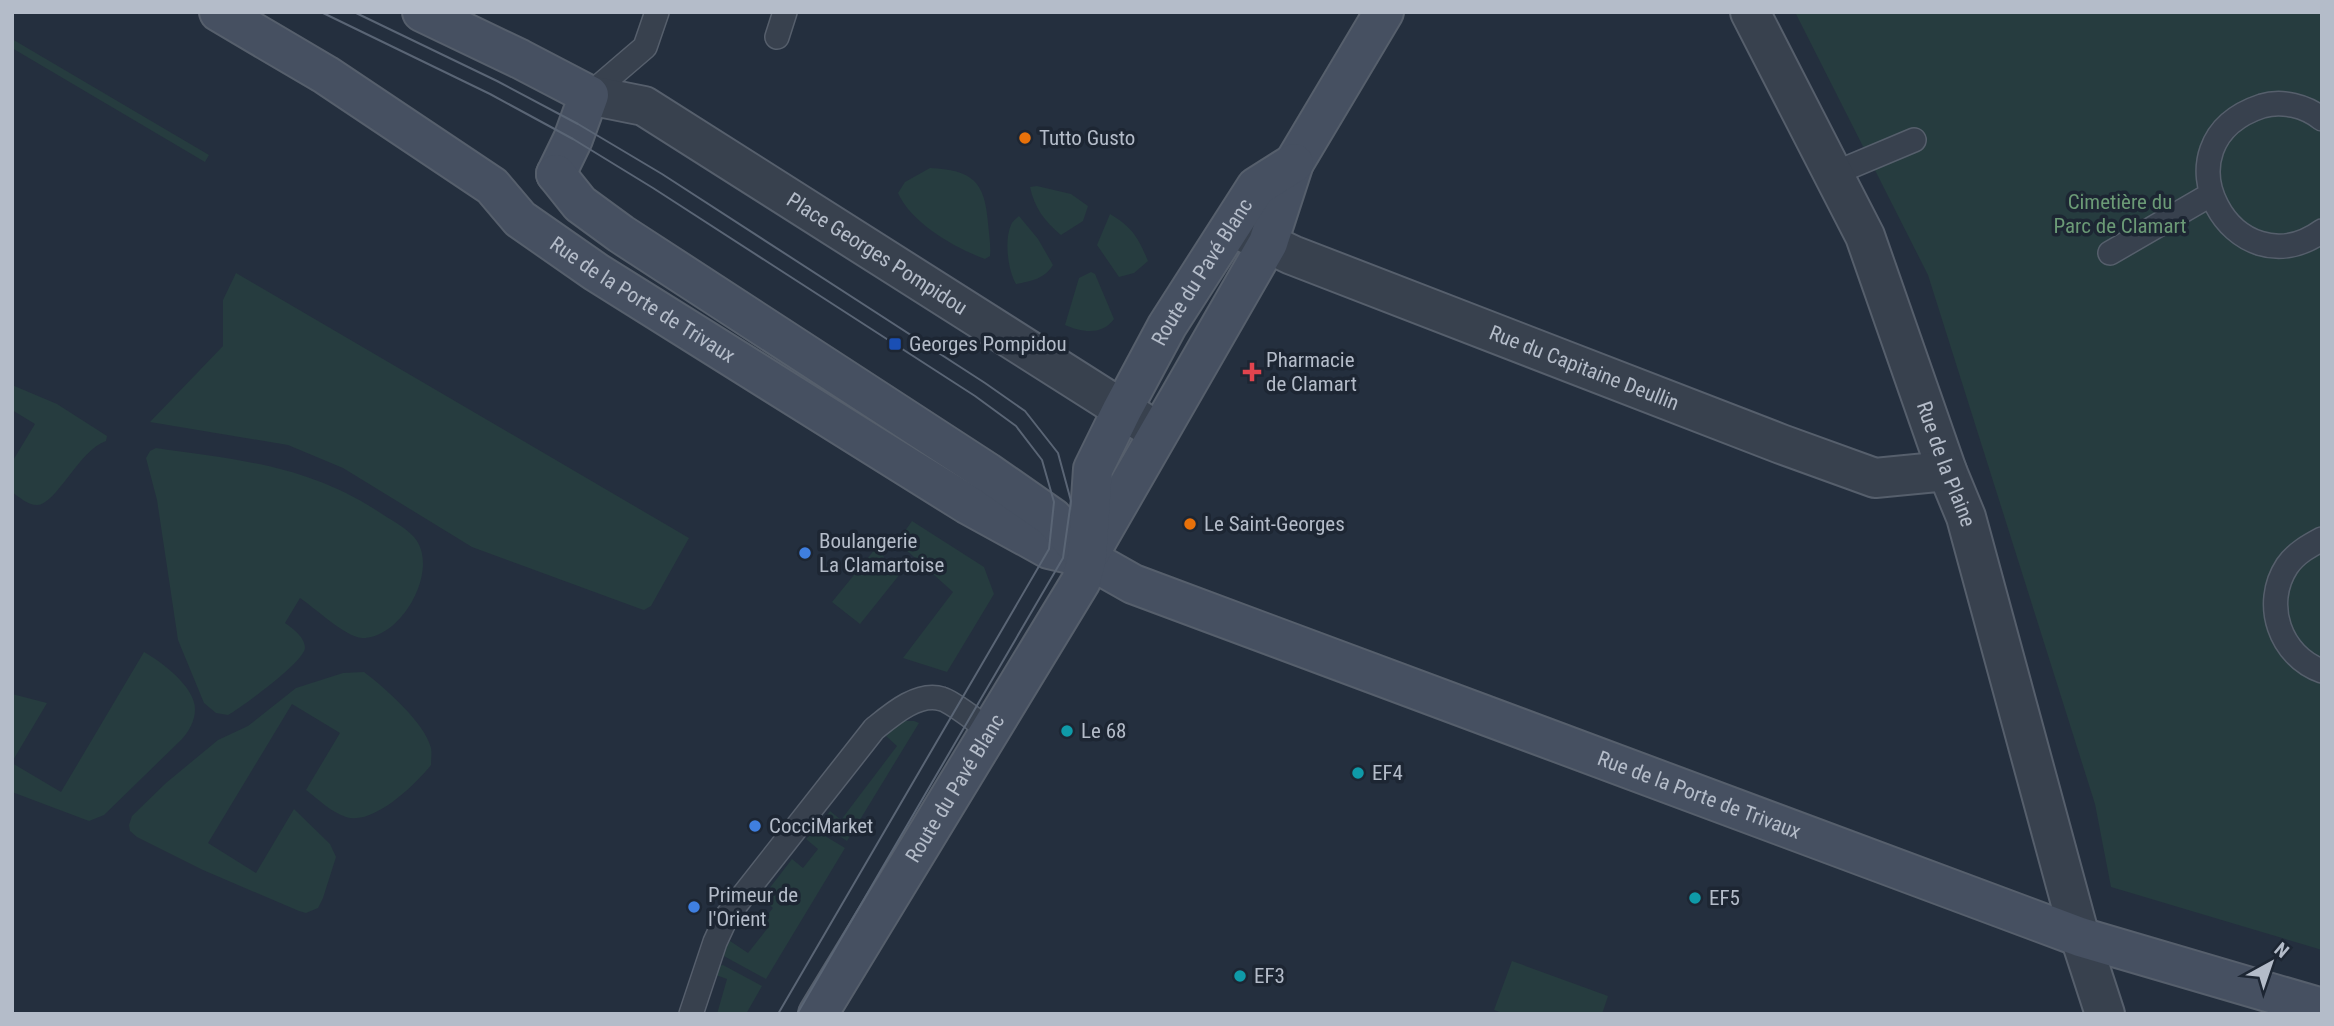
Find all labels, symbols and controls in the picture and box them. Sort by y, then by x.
place label: Tutto Gusto [1039,126,1135,150]
marker: Tutto Gusto [1017,130,1033,146]
street label: Place Georges Pompidou [782,188,972,320]
park label: Cimetière du Parc de Clamart [2053,190,2187,238]
street label: Route du Pavé Blanc [1147,194,1257,350]
street label: Rue de la Porte de Trivaux [545,232,739,368]
street label: Rue du Capitaine Deullin [1486,320,1682,415]
place label: Georges Pompidou [909,332,1067,356]
marker: Georges Pompidou [887,336,903,352]
place label: Pharmacie de Clamart [1266,348,1357,396]
marker: Pharmacie de Clamart [1244,364,1260,380]
street label: Rue de la Plaine [1912,398,1980,530]
place label: Le Saint-Georges [1204,512,1345,536]
marker: Le Saint-Georges [1182,516,1198,532]
place label: Boulangerie La Clamartoise [819,529,944,577]
marker: Boulangerie La Clamartoise [797,545,813,561]
street label: Route du Pavé Blanc [901,710,1009,867]
place label: Le 68 [1081,719,1126,743]
marker: Le 68 [1059,723,1075,739]
street label: Rue de la Porte de Trivaux [1594,746,1804,844]
place label: EF4 [1372,761,1403,785]
marker: EF4 [1350,765,1366,781]
place label: CocciMarket [769,814,873,838]
marker: CocciMarket [747,818,763,834]
place label: Primeur de l'Orient [708,883,798,931]
place label: EF5 [1709,886,1740,910]
marker: EF5 [1687,890,1703,906]
marker: Primeur de l'Orient [686,899,702,915]
north arrow [2236,928,2306,998]
text: N [2270,938,2293,963]
place label: EF3 [1254,964,1285,988]
marker: EF3 [1232,968,1248,984]

